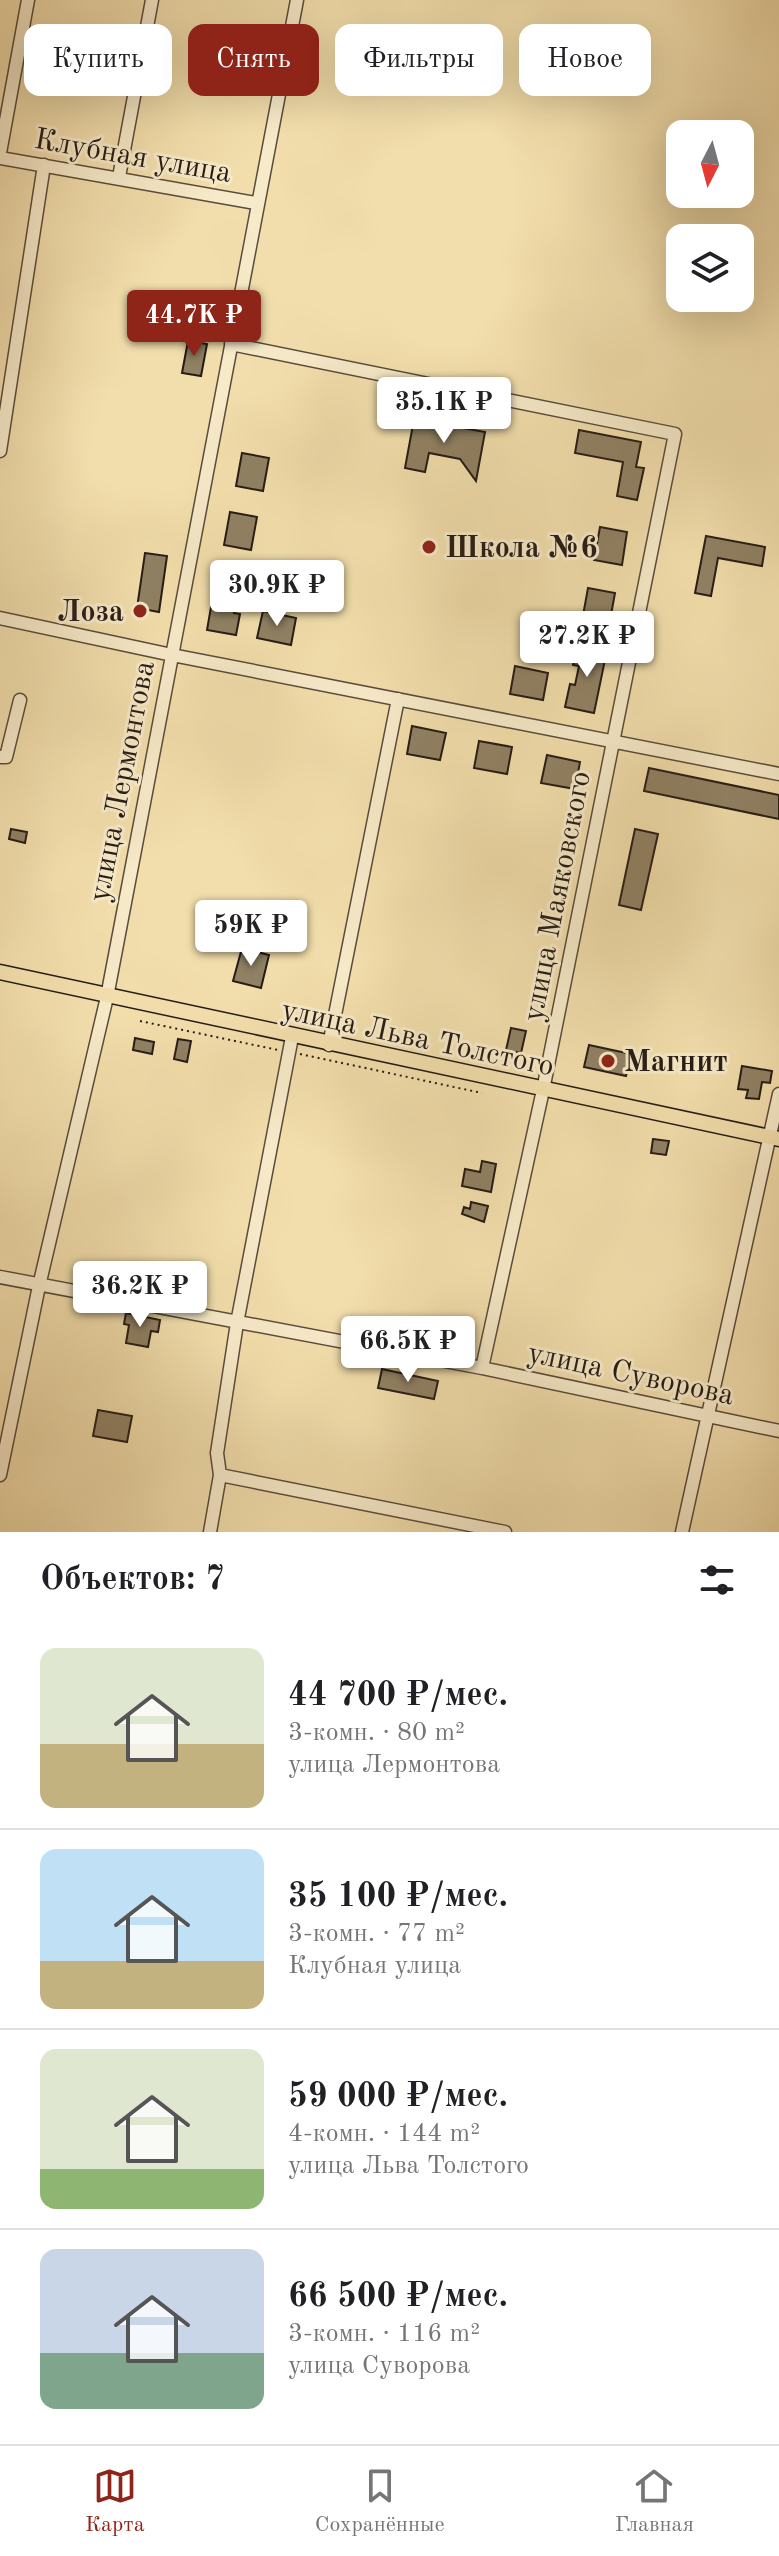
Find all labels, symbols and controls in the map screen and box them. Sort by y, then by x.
chip: Купить [24,24,172,96]
chip: Снять [188,24,319,96]
chip: Фильтры [335,24,503,96]
chip: Новое [519,24,651,96]
north arrow [666,120,754,208]
map controls [666,120,754,312]
street label: Клубная улица [32,125,234,189]
button: layers [666,224,754,312]
pin: 44.7K ₽ [120,290,268,358]
text: 44.7K ₽ [145,303,243,329]
pin: 35.1K ₽ [370,377,518,445]
text: 35.1K ₽ [395,390,493,416]
place label: Школа №6 [445,534,598,564]
marker: Школа №6 [420,538,438,556]
pin: 30.9K ₽ [203,560,351,628]
text: 30.9K ₽ [228,573,326,599]
place label: Лоза [57,598,124,628]
marker: Лоза [131,602,149,620]
pin: 27.2K ₽ [513,611,661,679]
text: 27.2K ₽ [538,624,636,650]
street label: улица Лермонтова [85,658,161,904]
street label: улица Маяковского [519,769,597,1024]
pin: 59K ₽ [195,900,307,968]
text: 59K ₽ [213,913,289,939]
street label: улица Льва Толстого [279,995,557,1083]
place label: Магнит [624,1048,728,1078]
marker: Магнит [599,1052,617,1070]
pin: 36.2K ₽ [66,1261,214,1329]
text: 36.2K ₽ [91,1274,189,1300]
pin: 66.5K ₽ [334,1316,482,1384]
text: 66.5K ₽ [359,1329,457,1355]
street label: улица Суворова [525,1338,737,1412]
icon: filters [695,1558,739,1602]
text: Объектов: 7 [40,1563,225,1597]
text: 44 700 ₽/мес. [288,1679,508,1713]
icon: home [104,1680,200,1776]
text: 3-комн. · 80 m² [288,1720,465,1746]
text: улица Лермонтова [288,1752,500,1778]
text: 35 100 ₽/мес. [288,1880,508,1914]
icon: home [104,1881,200,1977]
text: 3-комн. · 77 m² [288,1921,465,1947]
text: Клубная улица [288,1953,461,1979]
text: 59 000 ₽/мес. [288,2080,508,2114]
icon: home [104,2081,200,2177]
text: 4-комн. · 144 m² [288,2121,480,2147]
text: улица Льва Толстого [288,2153,529,2179]
text: 66 500 ₽/мес. [288,2280,508,2314]
icon: home [104,2281,200,2377]
text: 3-комн. · 116 m² [288,2321,480,2347]
text: улица Суворова [288,2353,470,2379]
tab: Карта [85,2464,145,2539]
tab: Сохранённые [315,2464,445,2539]
tab: Главная [615,2464,694,2539]

